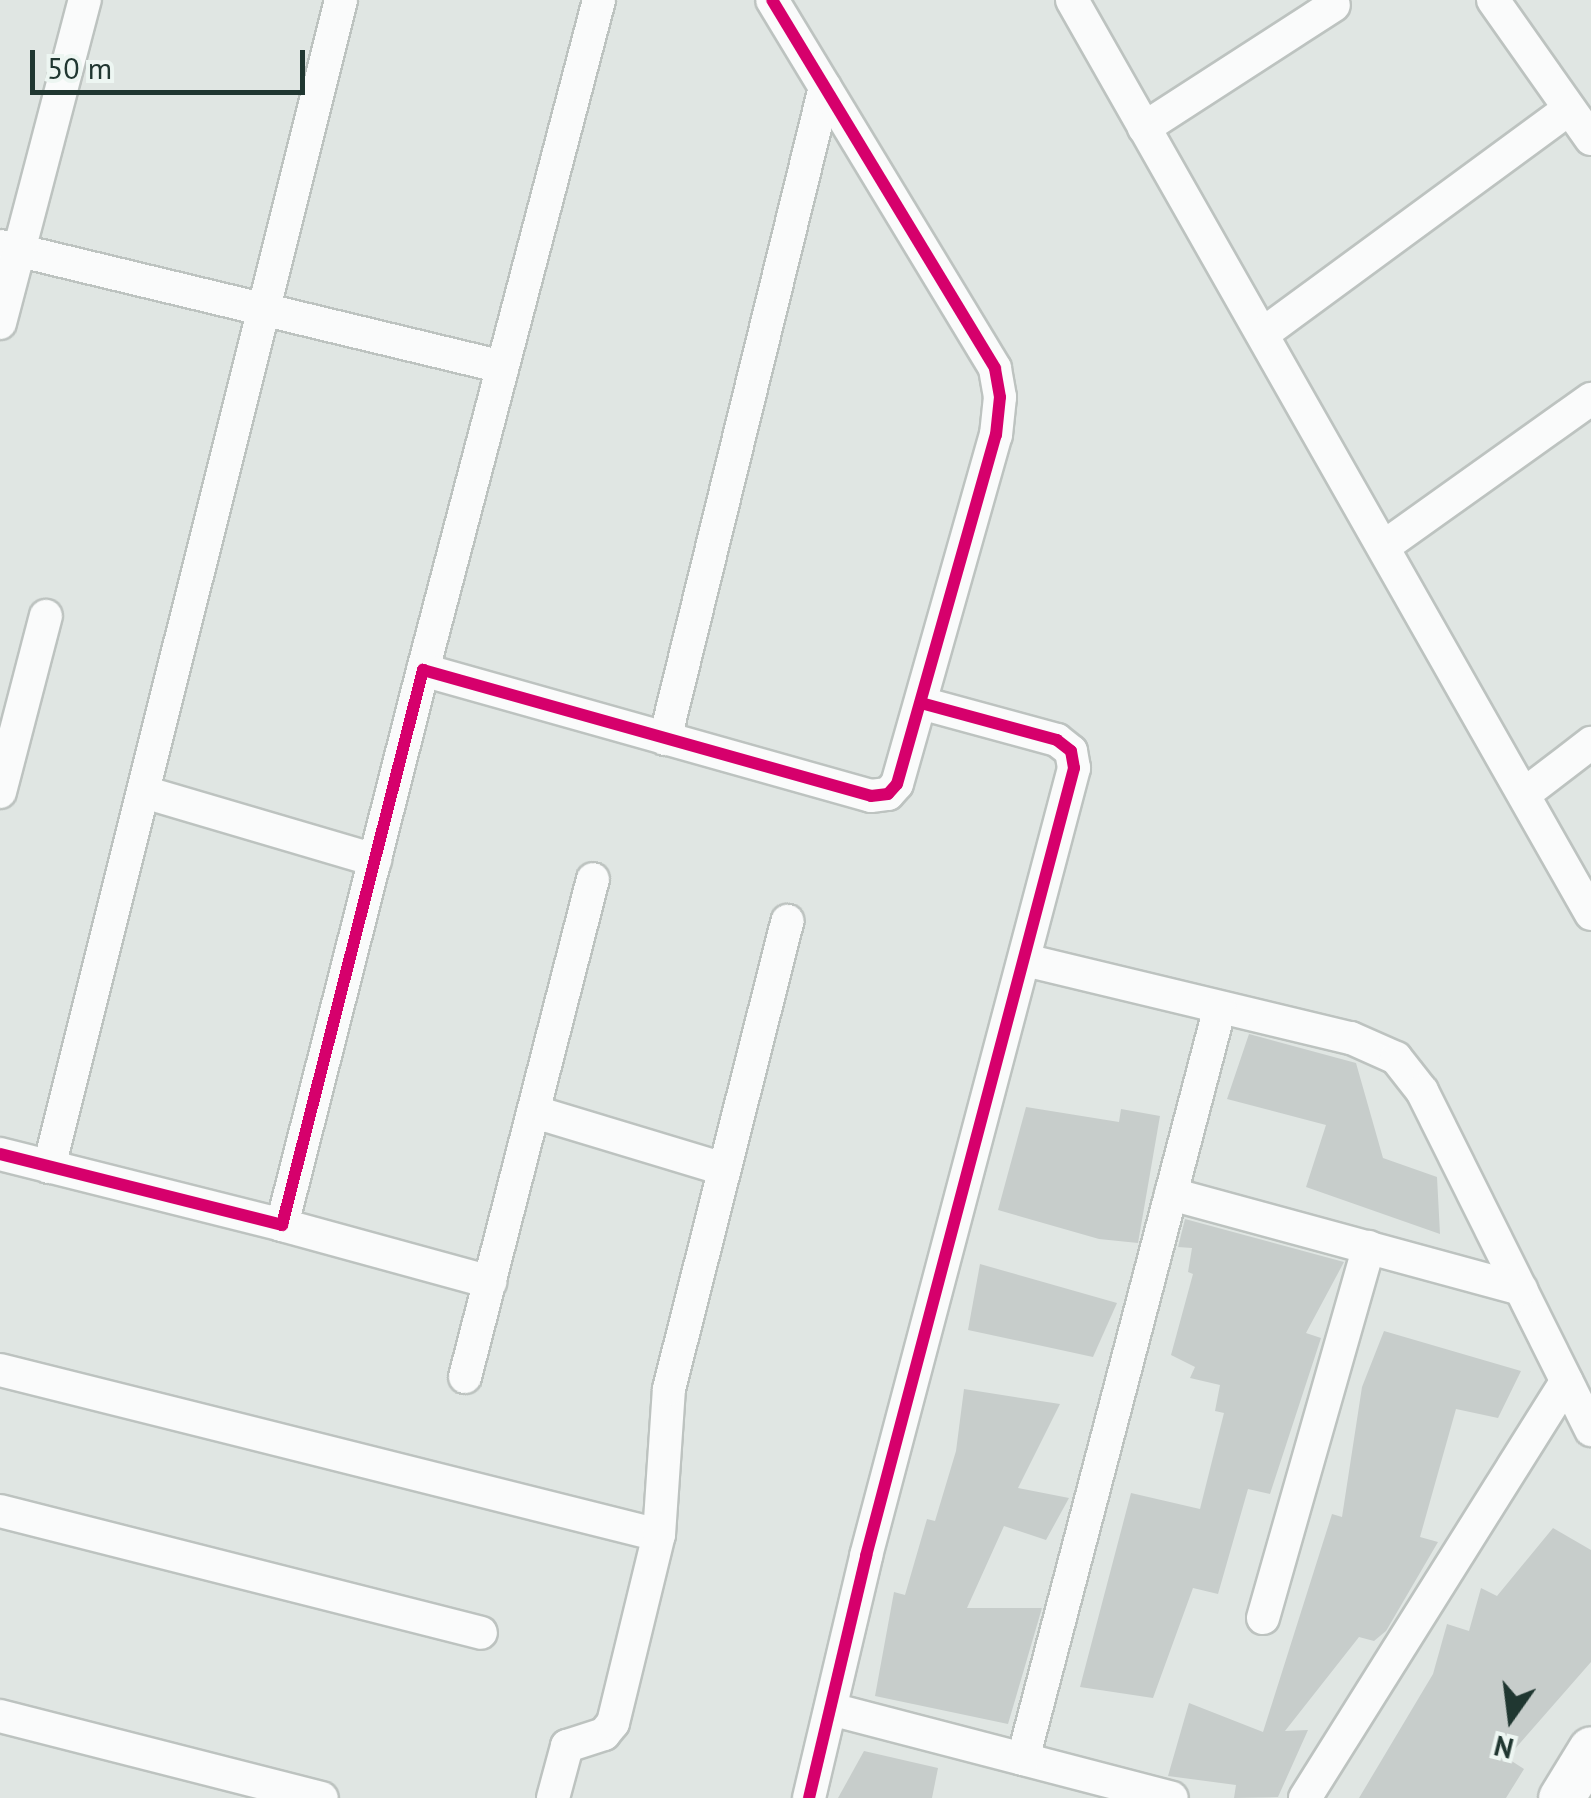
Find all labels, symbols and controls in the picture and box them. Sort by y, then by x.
scale bar [35,30,310,92]
text: 50 m [47,48,112,87]
north arrow [1461,1668,1561,1768]
text: N [1490,1727,1517,1768]

